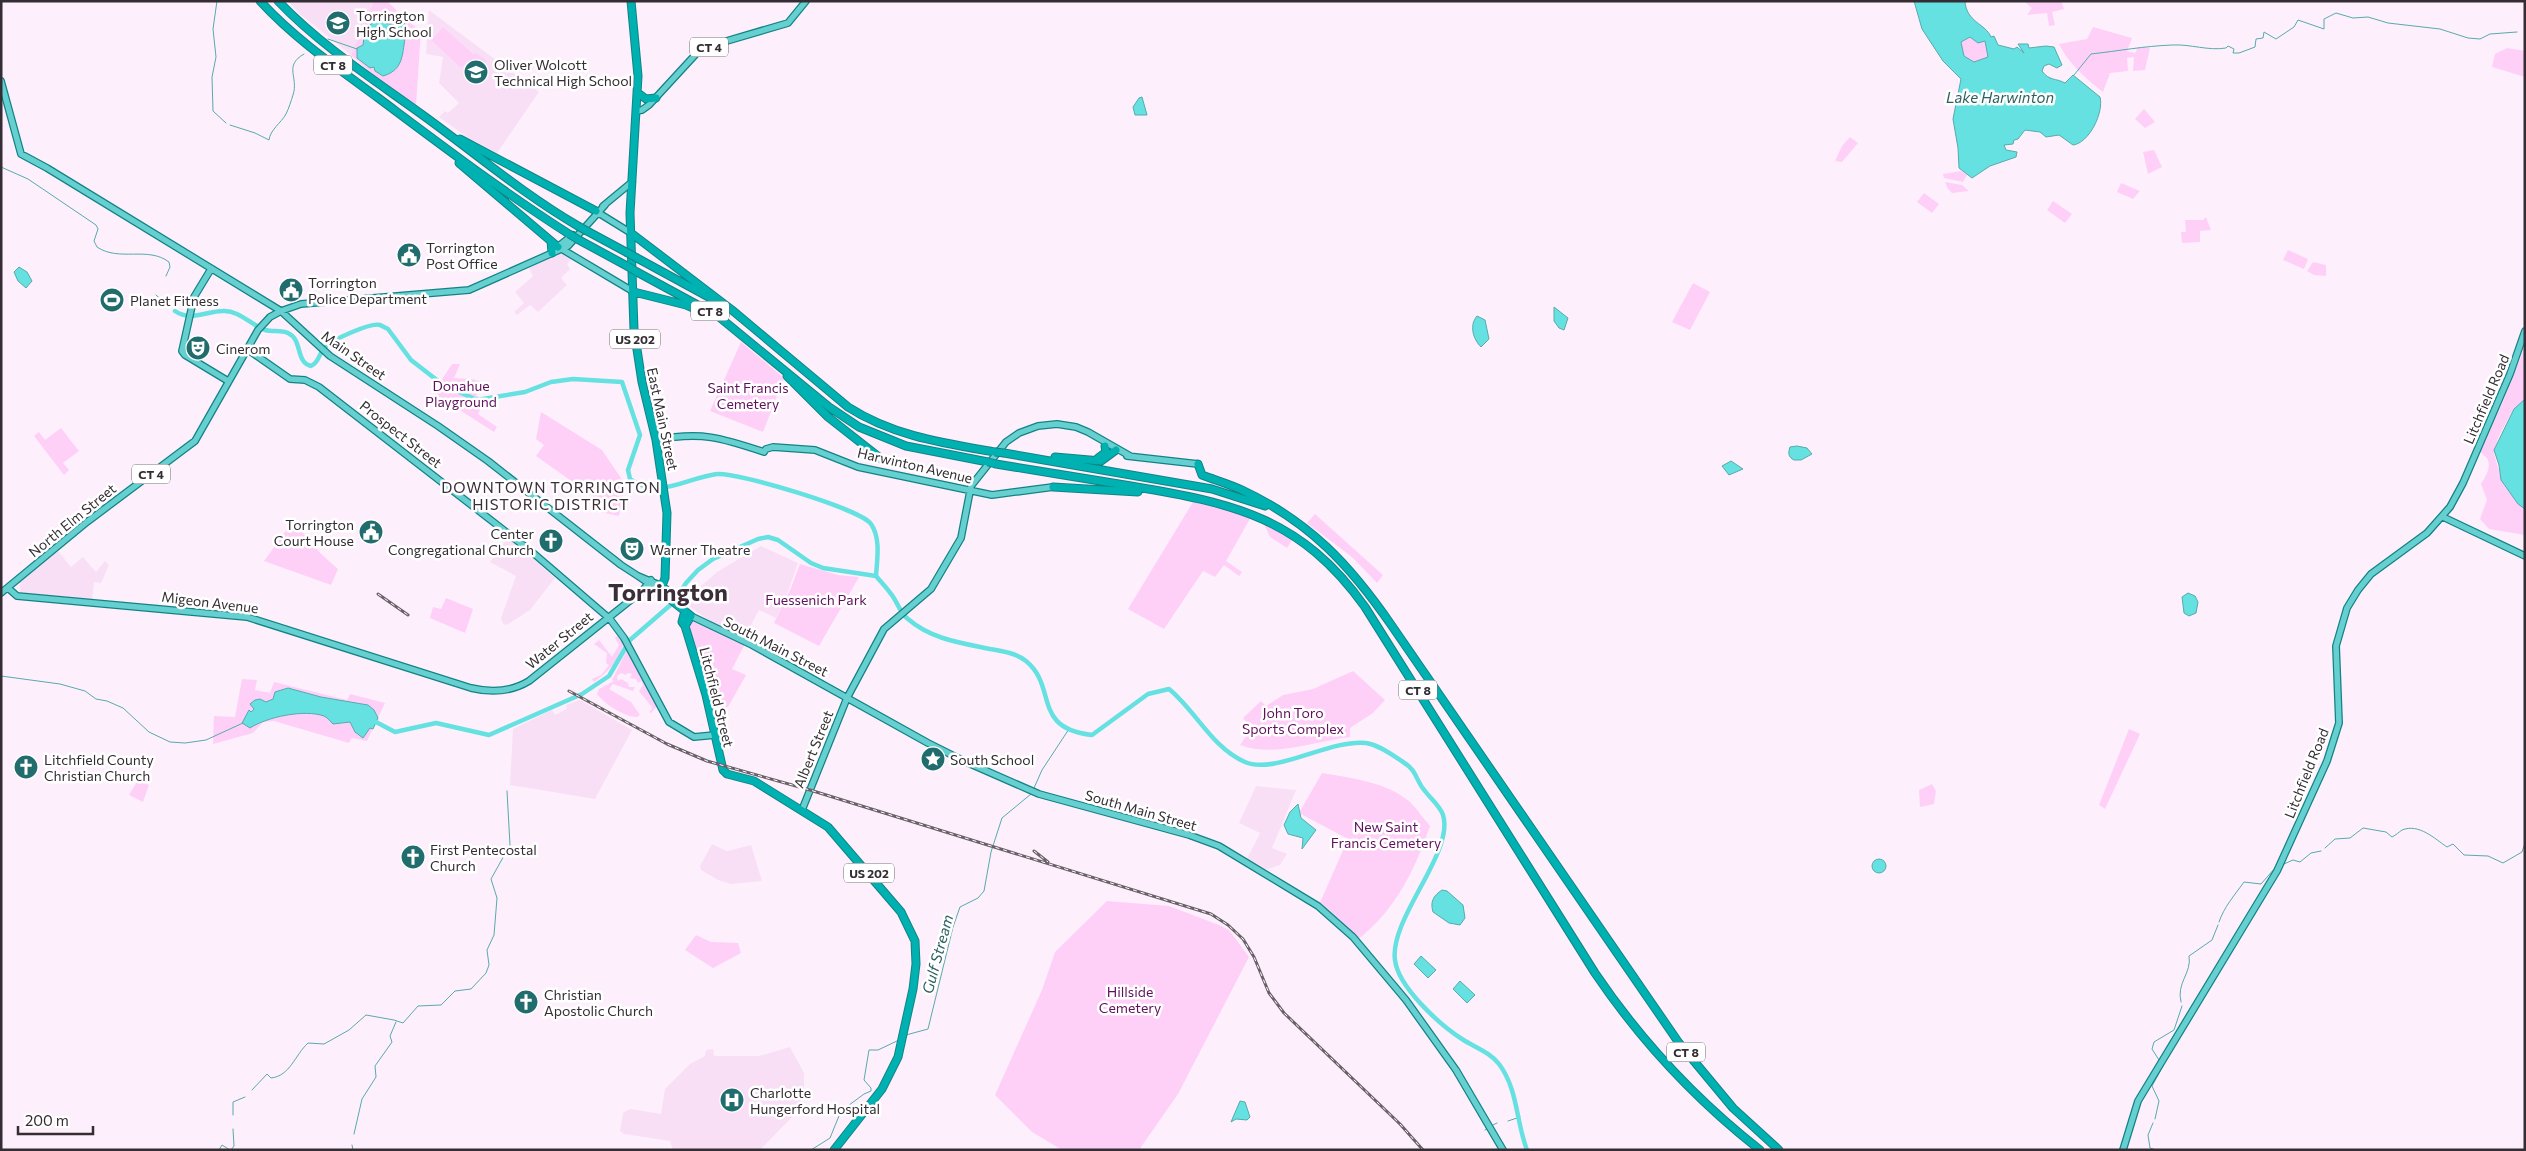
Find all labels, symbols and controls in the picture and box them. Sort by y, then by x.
place label: Torrington High School [356,7,432,40]
school or university icon: Torrington High School [325,10,351,36]
road number: CT 4 [690,38,728,56]
road number: CT 8 [314,56,352,74]
place label: Oliver Wolcott Technical High School [494,56,632,89]
school or university icon: Oliver Wolcott Technical High School [463,59,489,85]
water label: Lake Harwinton [1946,88,2054,106]
place label: Torrington Post Office [426,239,498,272]
public building icon: Torrington Post Office [396,242,422,268]
place label: Torrington Police Department [308,274,427,307]
public building icon: Torrington Police Department [278,277,304,303]
sports icon: Planet Fitness [99,287,125,313]
place label: Planet Fitness [130,292,219,309]
road number: CT 8 [691,302,729,321]
street label: Main Street [319,327,390,383]
road number: US 202 [610,329,660,348]
theatre icon: Cinerom [185,335,211,361]
place label: Cinerom [216,340,271,357]
street label: Litchfield Road [2459,352,2513,446]
street label: East Main Street [644,366,682,472]
park label: Donahue Playground [425,377,497,410]
park label: Saint Francis Cemetery [707,379,789,412]
street label: Prospect Street [357,397,446,471]
street label: Harwinton Avenue [856,443,974,487]
road number: CT 4 [132,464,170,484]
district label: DOWNTOWN TORRINGTON HISTORIC DISTRICT [441,478,661,513]
street label: North Elm Street [25,479,119,560]
place label: Torrington Court House [274,516,354,549]
public building icon: Torrington Court House [358,519,384,545]
place label: Center Congregational Church [388,525,534,558]
church icon: Center Congregational Church [538,528,564,554]
theatre icon: Warner Theatre [619,536,645,562]
place label: Warner Theatre [650,541,750,558]
district label: Torrington [608,577,728,606]
street label: Migeon Avenue [161,588,259,616]
park label: Fuessenich Park [765,591,867,608]
street label: Water Street [522,608,596,672]
street label: South Main Street [721,612,831,680]
street label: Litchfield Street [696,645,738,749]
road number: CT 8 [1399,680,1437,700]
park label: John Toro Sports Complex [1242,704,1345,737]
street label: Albert Street [790,707,836,790]
street label: Litchfield Road [2280,725,2332,821]
place icon: South School [920,746,946,772]
place label: Litchfield County Christian Church [44,751,154,784]
place label: South School [950,751,1034,768]
church icon: Litchfield County Christian Church [13,754,39,780]
street label: South Main Street [1083,786,1199,834]
park label: New Saint Francis Cemetery [1331,818,1441,851]
place label: First Pentecostal Church [430,841,537,874]
church icon: First Pentecostal Church [400,844,426,870]
road number: US 202 [844,864,894,882]
water label: Gulf Stream [918,912,956,996]
park label: Hillside Cemetery [1099,983,1161,1016]
place label: Christian Apostolic Church [544,986,653,1019]
church icon: Christian Apostolic Church [513,989,539,1015]
road number: CT 8 [1667,1042,1705,1062]
place label: Charlotte Hungerford Hospital [750,1084,880,1117]
hospital icon: Charlotte Hungerford Hospital [719,1087,745,1113]
scale bar [18,1104,92,1136]
text: 200 m [25,1111,69,1129]

